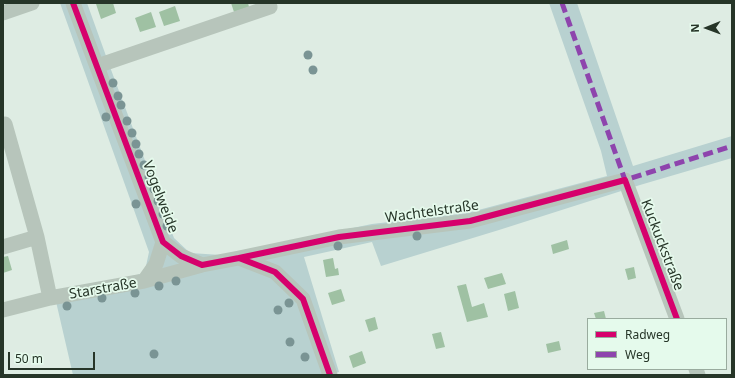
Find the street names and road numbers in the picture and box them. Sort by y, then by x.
street label: Vogelweide [139,159,181,235]
street label: Wachtelstraße [384,197,480,227]
street label: Kuckuckstraße [637,197,687,293]
street label: Starstraße [68,275,138,303]

